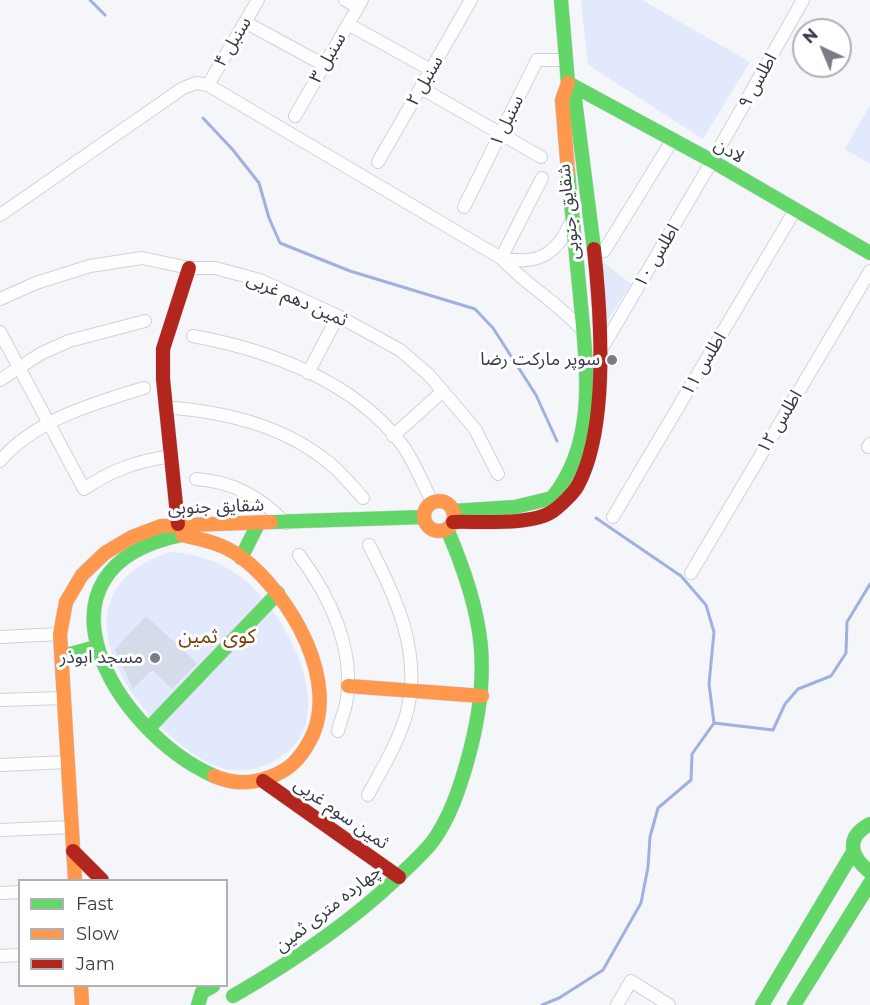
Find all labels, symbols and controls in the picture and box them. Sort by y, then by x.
street label: سنبل ۴ [210,13,256,71]
north arrow [792,18,852,78]
text: N [799,25,822,47]
street label: سنبل ۳ [305,29,351,87]
street label: اطلس ۹ [734,50,782,112]
street label: سنبل ۲ [402,52,448,110]
street label: سنبل ۱ [485,92,529,150]
street label: لادن [710,134,748,168]
street label: شقایق جنوبی [553,163,585,261]
street label: اطلس ۱۰ [630,220,684,292]
street label: ثمین دهم غربی [243,268,351,332]
street label: اطلس ۱۱ [677,328,731,400]
place label: سوپر مارکت رضا [480,349,600,371]
marker: سوپر مارکت رضا [605,353,619,367]
street label: اطلس ۱۲ [753,386,807,458]
street label: شقایق جنوبی [168,495,264,519]
district label: کوی ثمین [178,625,256,649]
place label: مسجد ابوذر [60,647,143,669]
marker: مسجد ابوذر [148,651,162,665]
street label: ثمین سوم غربی [290,774,392,854]
street label: چهارده متری ثمین [271,861,385,957]
legend [18,879,228,987]
text: Fast [76,893,114,915]
text: Slow [76,923,119,945]
text: Jam [76,953,115,975]

